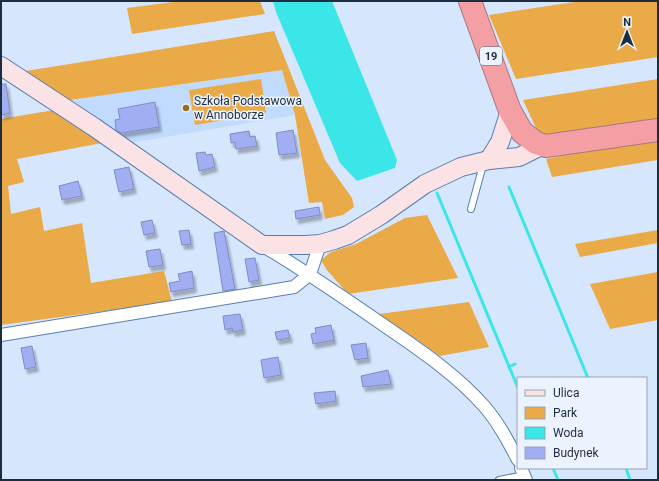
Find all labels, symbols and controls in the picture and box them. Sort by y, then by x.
north arrow [607,12,647,52]
text: N [623,16,631,29]
road number: 19 [480,47,502,65]
place label: Szkoła Podstawowa w Annoborze [194,94,302,122]
marker: Szkoła Podstawowa w Annoborze [181,103,191,113]
legend [517,377,647,469]
text: Ulica [553,386,579,400]
text: Park [553,406,578,420]
text: Woda [553,426,584,440]
text: Budynek [553,446,600,460]

